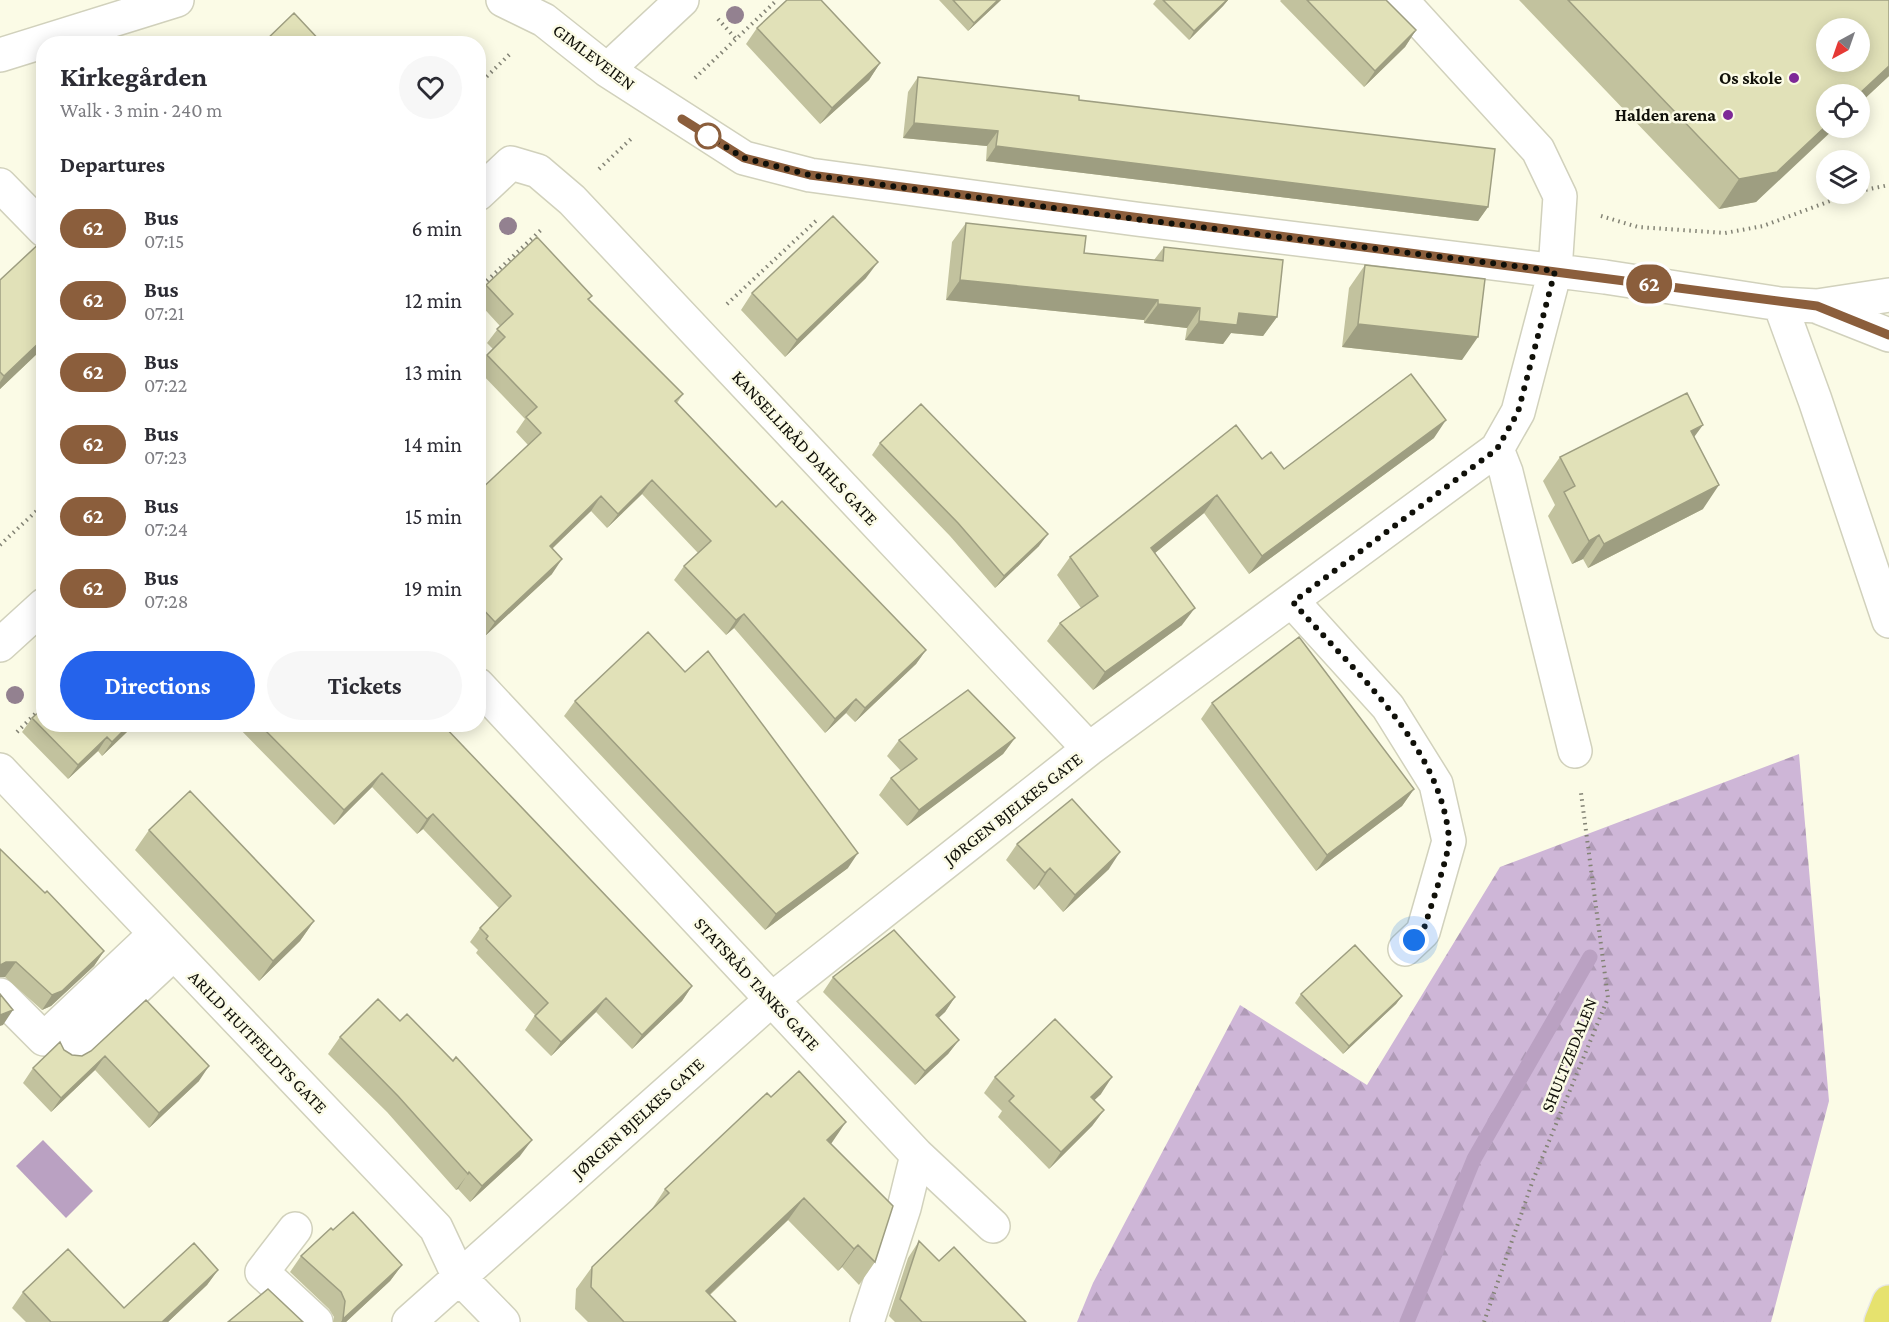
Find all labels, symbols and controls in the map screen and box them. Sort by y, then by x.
north arrow [1816,18,1870,72]
map controls [1816,18,1870,204]
street label: GIMLEVEIEN [549,20,639,94]
button: heart [399,56,462,119]
text: Kirkegården [60,61,207,92]
place label: Os skole [1719,68,1782,88]
marker: Os skole [1787,71,1801,85]
button: locate [1816,84,1870,138]
text: Walk · 3 min · 240 m [60,99,222,121]
place label: Halden arena [1615,105,1716,125]
marker: Halden arena [1721,108,1735,122]
unlabelled marker [695,123,721,149]
button: layers [1816,150,1870,204]
text: Departures [60,152,165,177]
text: Bus [144,205,178,230]
text: 62 [82,216,104,240]
text: 6 min [411,216,462,241]
text: 07:15 [144,230,184,252]
line badge: 62 [1622,264,1676,304]
text: 62 [1638,272,1660,296]
text: Bus [144,277,178,302]
text: 62 [82,288,104,312]
text: 12 min [405,288,462,313]
text: 07:21 [144,302,185,324]
text: Bus [144,349,178,374]
text: 62 [82,360,104,384]
text: 13 min [405,360,462,385]
street label: KANSELLIRÅD DAHLS GATE [728,367,882,530]
text: 07:22 [144,374,187,396]
text: Bus [144,421,178,446]
text: 62 [82,432,104,456]
text: 14 min [404,432,462,457]
text: 07:23 [144,446,187,468]
text: Bus [144,493,178,518]
text: 62 [82,504,104,528]
text: 15 min [405,504,462,529]
text: 07:24 [144,518,188,540]
text: Bus [144,565,178,590]
text: 62 [82,576,104,600]
text: 19 min [404,576,462,601]
text: 07:28 [144,590,189,612]
button: Directions [60,651,255,720]
button: Tickets [267,651,462,720]
street label: JØRGEN BJELKES GATE [938,749,1086,871]
street label: STATSRÅD TANKS GATE [690,913,824,1055]
your location [1399,925,1429,955]
street label: ARILD HUITFELDTS GATE [185,967,331,1118]
street label: SHULTZEDALEN [1537,995,1601,1115]
street label: JØRGEN BJELKES GATE [567,1053,708,1184]

